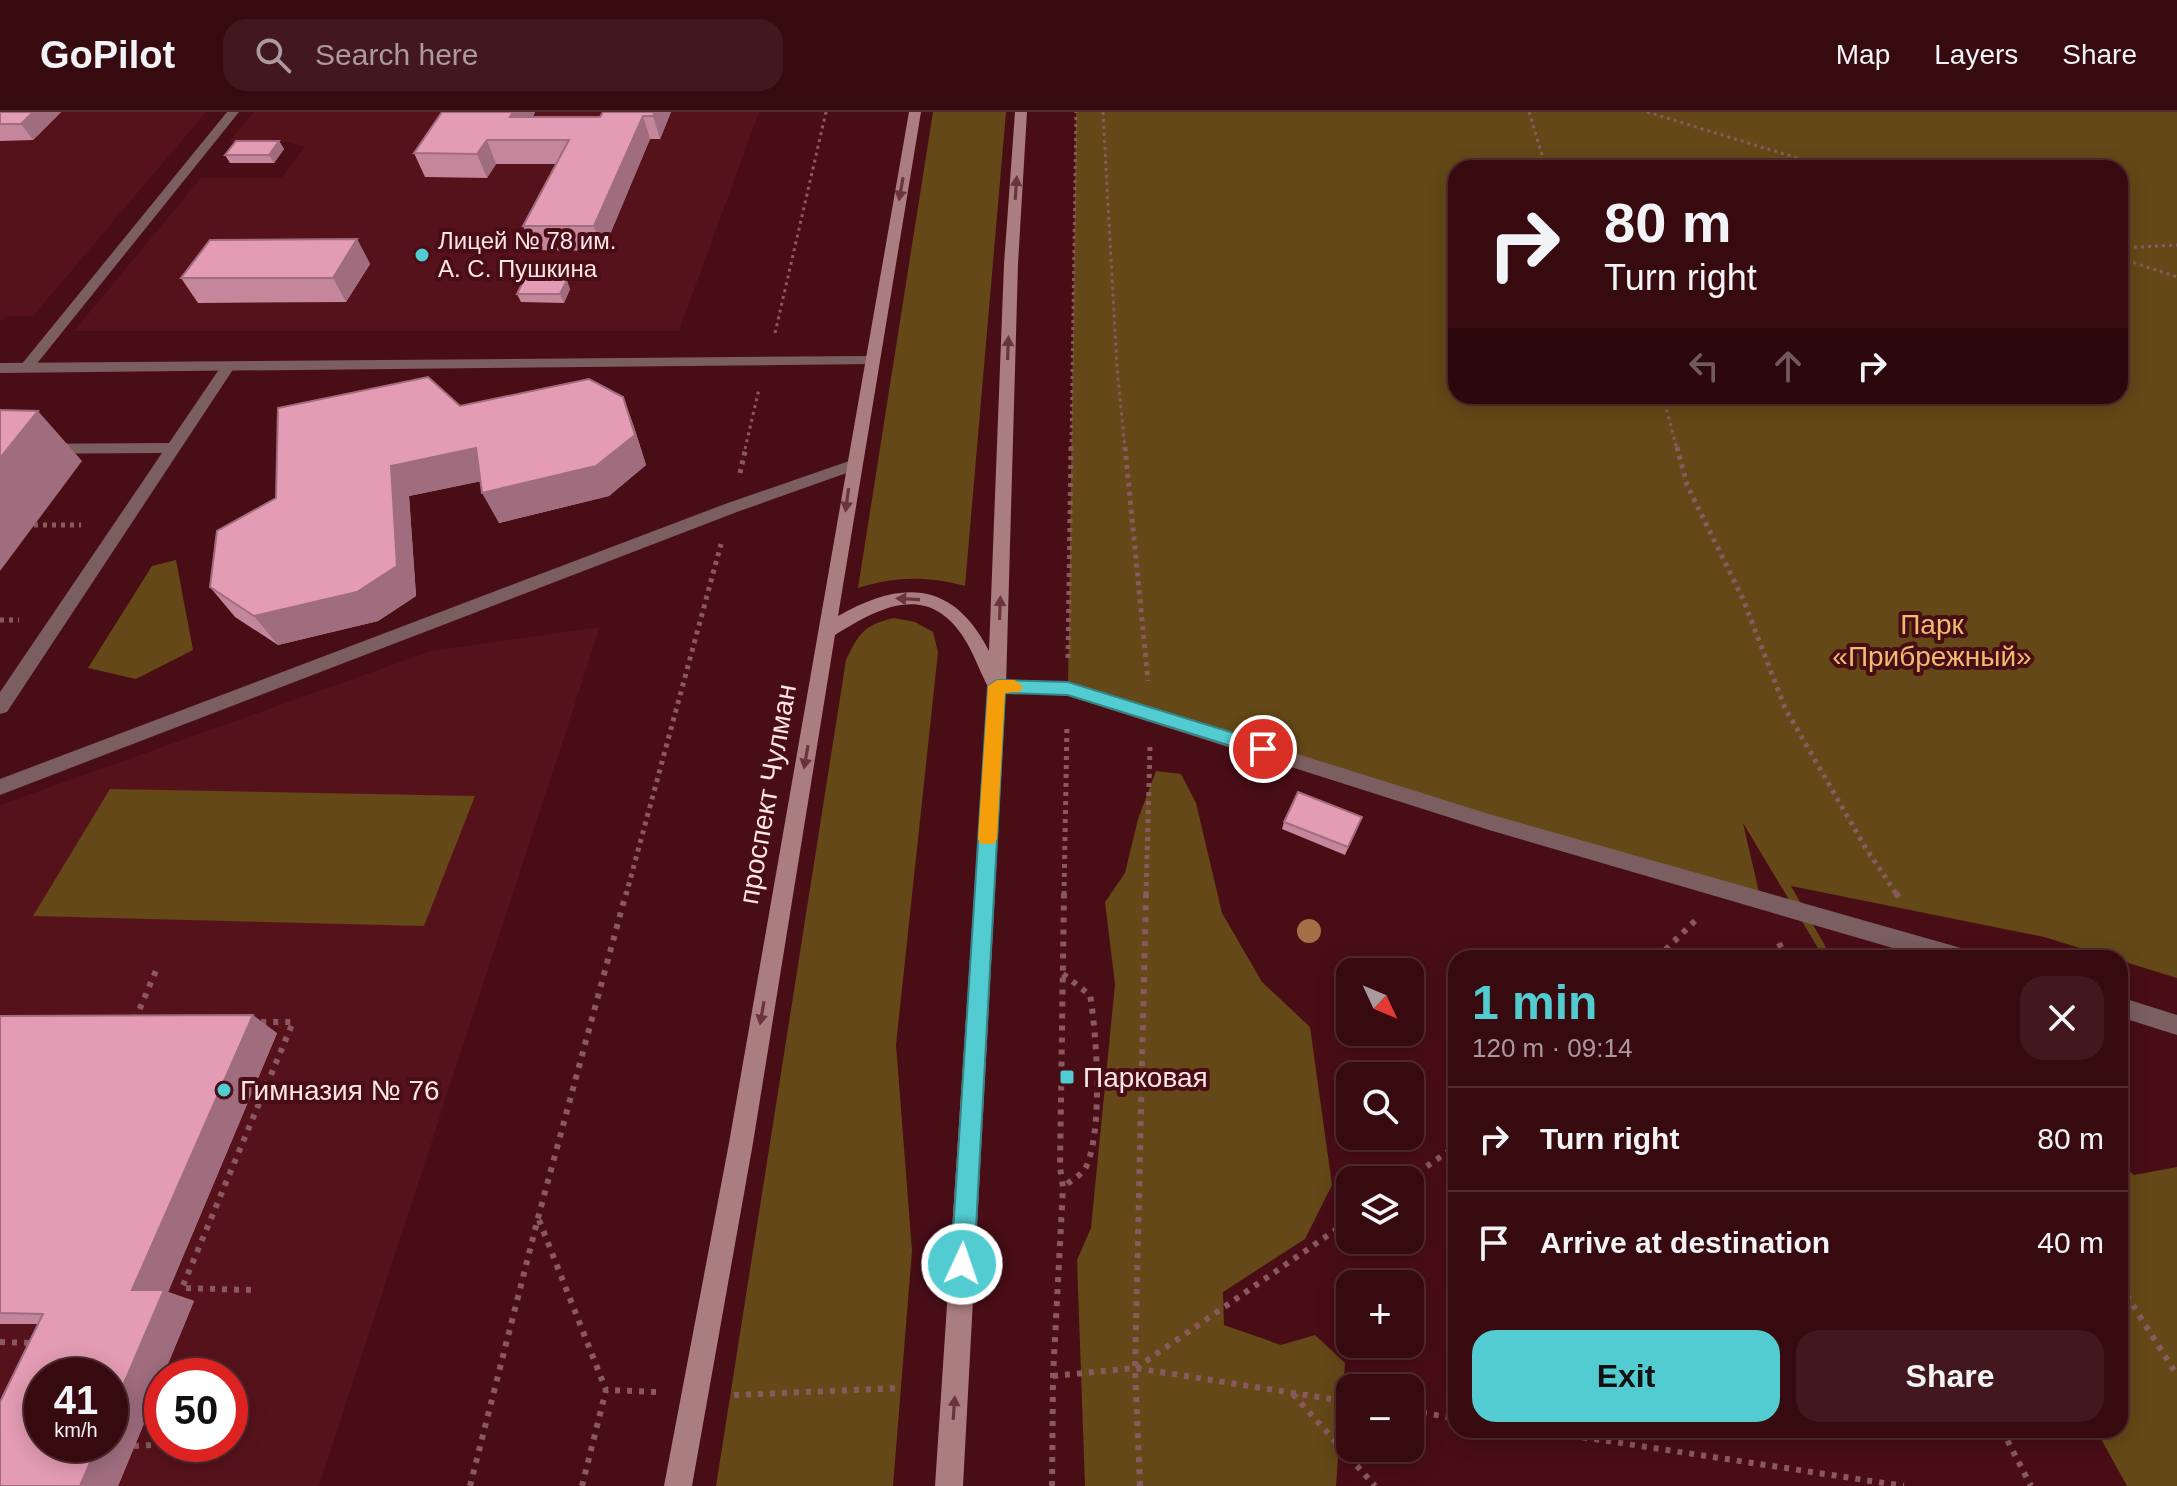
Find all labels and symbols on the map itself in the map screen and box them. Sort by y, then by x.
one-way arrow [1010,175,1023,200]
one-way arrow [895,177,907,202]
place label: Лицей № 78 им. А. С. Пушкина [438,227,616,282]
marker: Лицей № 78 им. А. С. Пушкина [413,246,431,264]
one-way arrow [1002,335,1015,360]
one-way arrow [840,488,853,513]
one-way arrow [896,592,921,605]
one-way arrow [993,595,1006,620]
park label: Парк «Прибрежный» [1832,609,2032,672]
street label: проспект Чулман [733,682,802,907]
pin [1229,715,1297,783]
one-way arrow [799,745,811,770]
north arrow [1336,958,1424,1046]
one-way arrow [755,1001,768,1026]
place label: Парковая [1083,1062,1208,1093]
marker: Парковая [1058,1068,1076,1086]
place label: Гимназия № 76 [240,1075,440,1106]
marker: Гимназия № 76 [215,1081,233,1099]
position arrow [920,1222,1004,1306]
speed limit sign: 50 [144,1358,248,1462]
one-way arrow [948,1395,961,1420]

